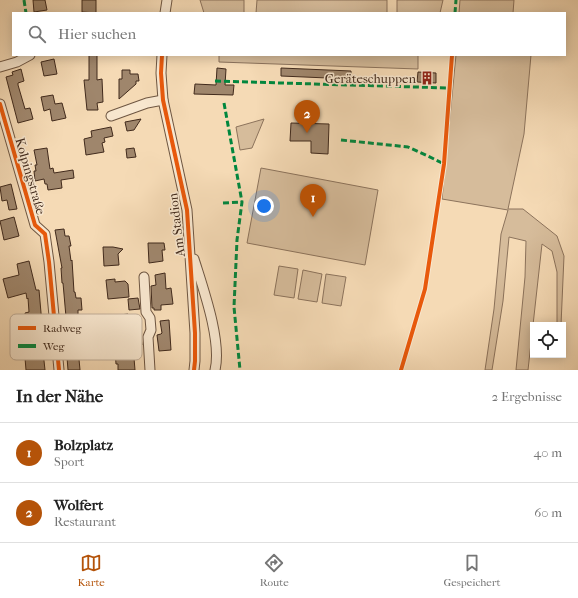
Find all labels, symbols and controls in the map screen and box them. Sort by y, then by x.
search box [12,12,566,56]
icon: search [26,23,48,45]
text: Hier suchen [58,25,136,43]
building icon: Geräteschuppen [419,70,435,86]
place label: Geräteschuppen [325,71,416,86]
pin: 2 [294,100,320,133]
street label: Kolpingstraße [12,136,49,217]
pin: 1 [300,184,326,217]
street label: Am Stadion [165,192,188,259]
your location [254,196,274,216]
legend [10,314,142,360]
text: Radweg [43,322,82,335]
map controls [530,322,566,358]
button: locate [530,322,566,358]
text: Weg [42,340,65,353]
text: In der Nähe [16,386,103,406]
text: 2 Ergebnisse [492,389,562,404]
text: Bolzplatz [54,436,113,454]
text: 1 [27,445,31,460]
text: 40 m [534,445,562,460]
text: Sport [54,454,85,469]
text: Wolfert [54,496,103,514]
text: 2 [26,505,32,520]
text: 60 m [534,505,562,520]
text: Restaurant [54,514,116,529]
tab: Karte [77,552,105,589]
tab: Route [260,552,289,589]
tab: Gespeichert [444,552,500,589]

